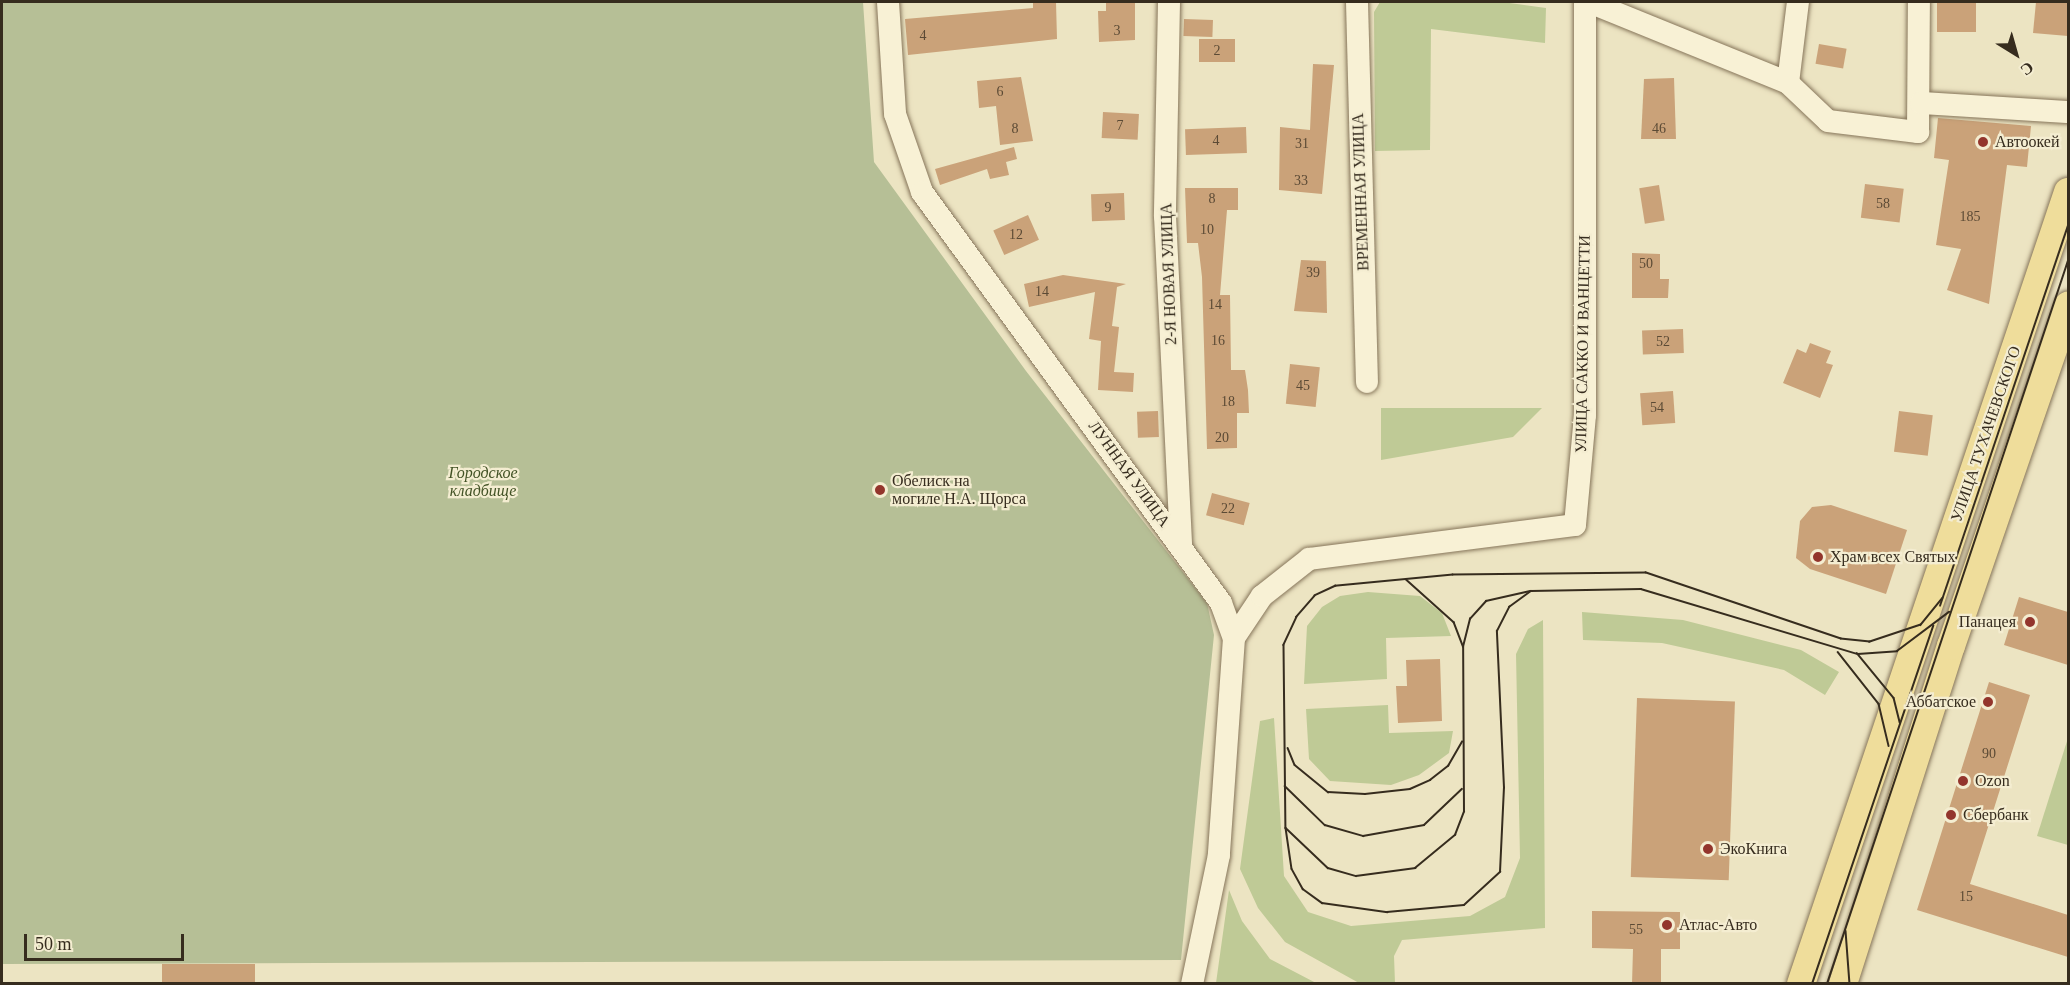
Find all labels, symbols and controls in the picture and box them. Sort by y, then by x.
house number: 3 [1114,23,1120,39]
north arrow [1986,24,2046,84]
house number: 4 [920,28,927,44]
house number: 2 [1214,43,1220,59]
text: С [2017,59,2037,79]
house number: 6 [996,84,1004,100]
street label: ВРЕМЕННАЯ УЛИЦА [1349,113,1373,271]
house number: 7 [1116,118,1124,134]
house number: 8 [1011,121,1018,137]
house number: 46 [1652,121,1666,137]
place label: Автоокей [1995,132,2060,152]
house number: 4 [1212,133,1220,149]
marker: Автоокей [1976,135,1990,149]
house number: 31 [1295,136,1309,152]
house number: 33 [1294,173,1308,189]
house number: 8 [1208,191,1216,207]
house number: 58 [1876,196,1890,212]
house number: 9 [1104,200,1112,216]
street label: 2-Я НОВАЯ УЛИЦА [1157,203,1181,345]
house number: 185 [1960,209,1980,225]
house number: 10 [1200,222,1214,238]
house number: 12 [1009,227,1023,243]
street label: УЛИЦА САККО И ВАНЦЕТТИ [1572,235,1594,453]
house number: 50 [1639,256,1653,272]
house number: 39 [1306,265,1320,281]
house number: 14 [1035,284,1049,300]
house number: 14 [1208,297,1222,313]
house number: 16 [1211,333,1225,349]
house number: 52 [1656,334,1670,350]
street label: УЛИЦА ТУХАЧЕВСКОГО [1947,344,2025,524]
house number: 45 [1296,378,1310,394]
house number: 18 [1221,394,1235,410]
house number: 54 [1650,400,1664,416]
street label: ЛУННАЯ УЛИЦА [1084,417,1174,531]
house number: 20 [1215,430,1229,446]
park label: Городское кладбище [448,463,518,501]
place label: Обелиск на могиле Н.А. Щорса [892,471,1026,509]
marker: Обелиск на могиле Н.А. Щорса [873,483,887,497]
house number: 22 [1221,501,1235,517]
place label: Храм всех Святых [1830,547,1956,567]
marker: Храм всех Святых [1811,550,1825,564]
place label: Панацея [1959,612,2016,632]
marker: Панацея [2021,613,2039,631]
place label: Аббатское [1906,692,1976,712]
marker: Аббатское [1981,695,1995,709]
house number: 90 [1982,746,1996,762]
place label: Ozon [1975,771,2010,791]
marker: Ozon [1956,774,1970,788]
place label: Сбербанк [1963,805,2028,825]
marker: Сбербанк [1944,808,1958,822]
place label: ЭкоКнига [1720,839,1787,859]
marker: ЭкоКнига [1701,842,1715,856]
house number: 15 [1959,889,1973,905]
place label: Атлас-Авто [1679,915,1757,935]
marker: Атлас-Авто [1660,918,1674,932]
scale bar [27,922,188,960]
house number: 55 [1629,922,1643,938]
text: 50 m [35,934,72,954]

